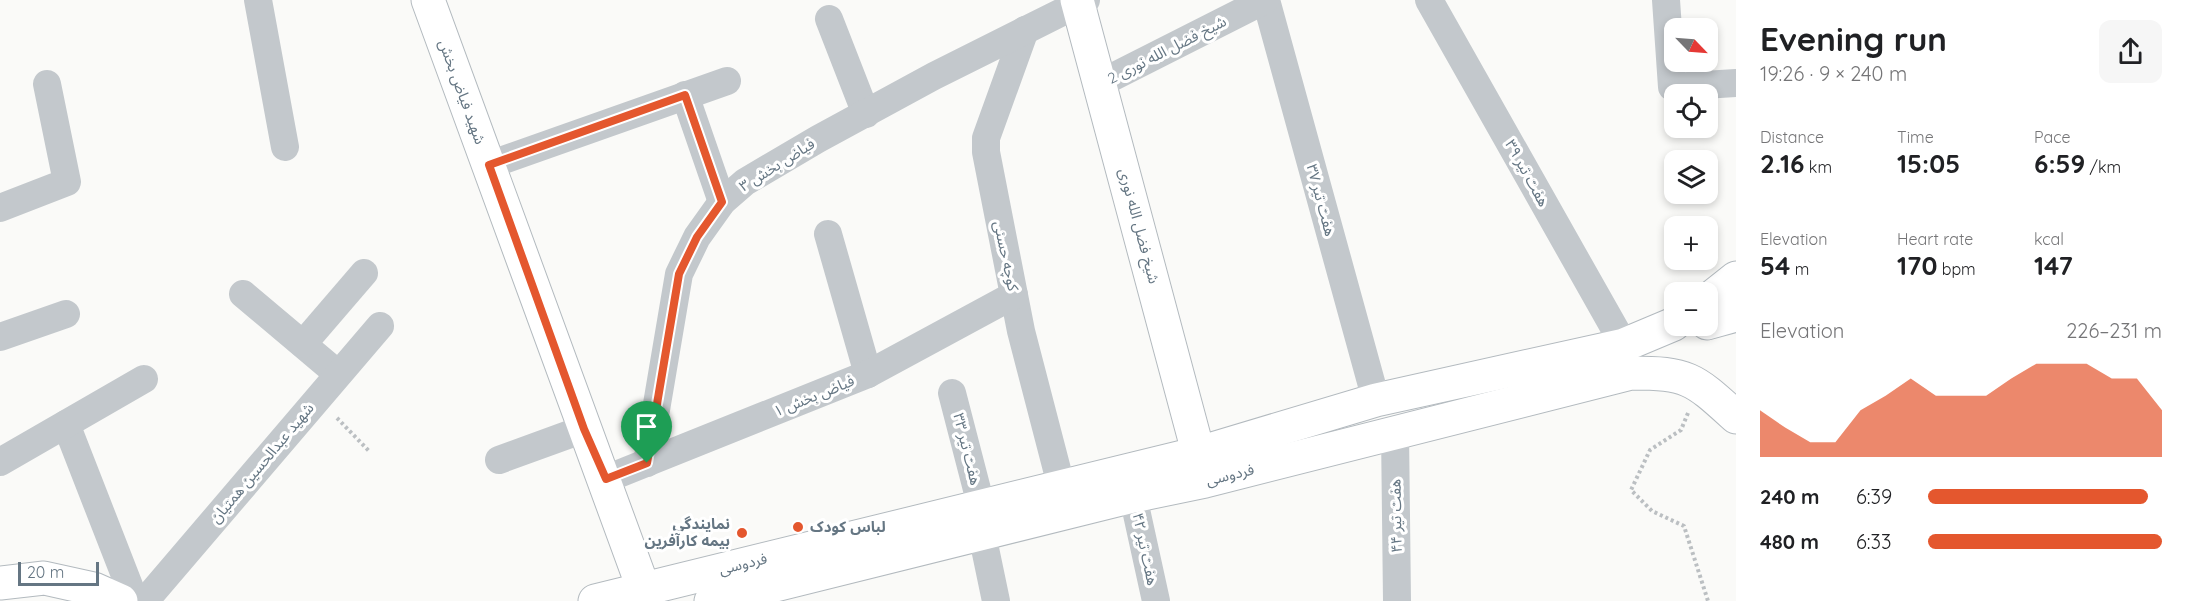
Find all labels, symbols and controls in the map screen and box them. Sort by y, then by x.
street label: شیخ فضل الله نوری 2 [1104,11,1231,90]
north arrow [1664,18,1718,72]
map controls [1664,18,1718,336]
text: Evening run [1760,18,1947,59]
button: share [2099,20,2162,83]
street label: شهید فیاض بخش [435,37,490,147]
text: 19:26 · 9 × 240 m [1760,61,1907,86]
button: locate [1664,84,1718,138]
text: Distance [1760,127,1824,147]
text: Time [1897,127,1934,147]
text: Pace [2034,127,2070,147]
street label: فیاض بخش ۳ [735,134,818,195]
street label: هفت تیر ۳۹ [1501,136,1554,210]
text: 2.16 [1760,147,1804,180]
text: 15:05 [1897,147,1960,180]
text: 6:59 [2034,147,2085,180]
button: layers [1664,150,1718,204]
text: km [1804,157,1832,177]
text: /km [2085,157,2121,177]
street label: هفت تیر ۳۷ [1303,162,1340,238]
street label: شیخ فضل الله نوری [1112,166,1164,287]
button: + [1664,216,1718,270]
street label: کوچه حسنی [989,219,1023,294]
text: Elevation [1760,229,1827,249]
text: Heart rate [1897,229,1973,249]
text: kcal [2034,229,2064,249]
text: 54 [1760,249,1790,282]
text: 170 [1897,249,1937,282]
text: 147 [2034,249,2073,282]
text: m [1790,259,1809,279]
text: bpm [1937,259,1976,279]
button: − [1664,282,1718,336]
text: Elevation [1760,318,1844,343]
text: 226–231 m [2066,318,2162,343]
street label: فیاض بخش ۱ [771,371,857,420]
street label: شهید عبدالحسین همتیان [206,398,318,527]
pin [621,401,672,463]
icon: arrive [630,410,663,443]
street label: هفت تیر ۳۳ [949,411,986,487]
street label: فردوسی [1204,459,1256,490]
street label: هفت تیر ۴۴ [1385,479,1406,553]
text: 240 m [1760,484,1819,509]
text: 6:39 [1856,484,1892,509]
street label: هفت تیر ۴۲ [1129,511,1162,587]
place label: نمایندگی بیمه کارآفرین [644,514,730,550]
place label: لباس کودک [810,517,886,536]
marker: لباس کودک [791,520,805,534]
marker: نمایندگی بیمه کارآفرین [735,526,749,540]
text: 480 m [1760,529,1819,554]
text: 6:33 [1856,529,1891,554]
street label: فردوسی [717,548,769,579]
scale bar [18,559,99,586]
text: 20 m [27,562,64,582]

